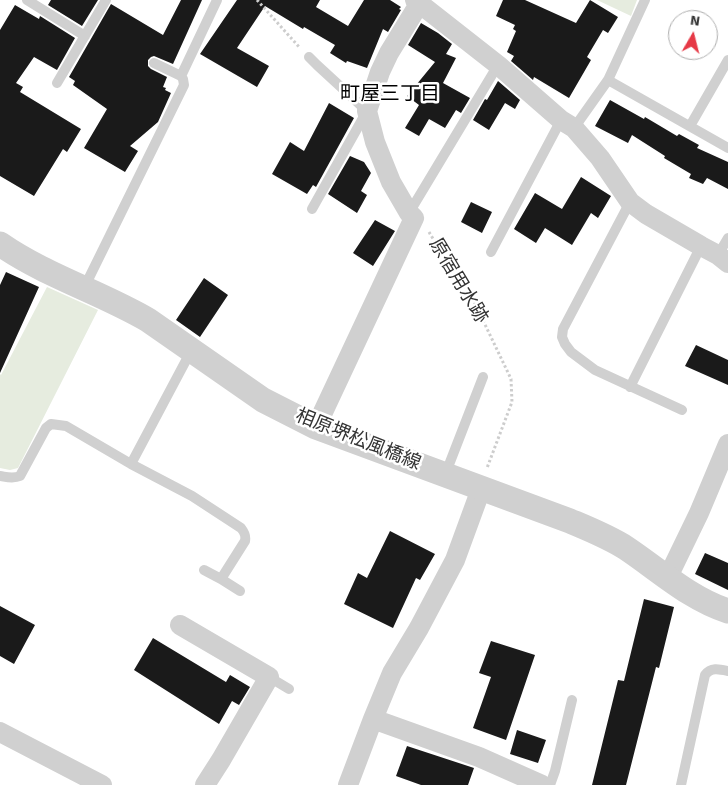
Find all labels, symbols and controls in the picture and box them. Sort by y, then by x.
north arrow [668,10,718,60]
text: N [689,12,701,30]
district label: 町屋三丁目 [340,83,440,107]
street label: 原宿用水跡 [424,234,492,328]
street label: 相原堺松風橋線 [292,405,424,475]

